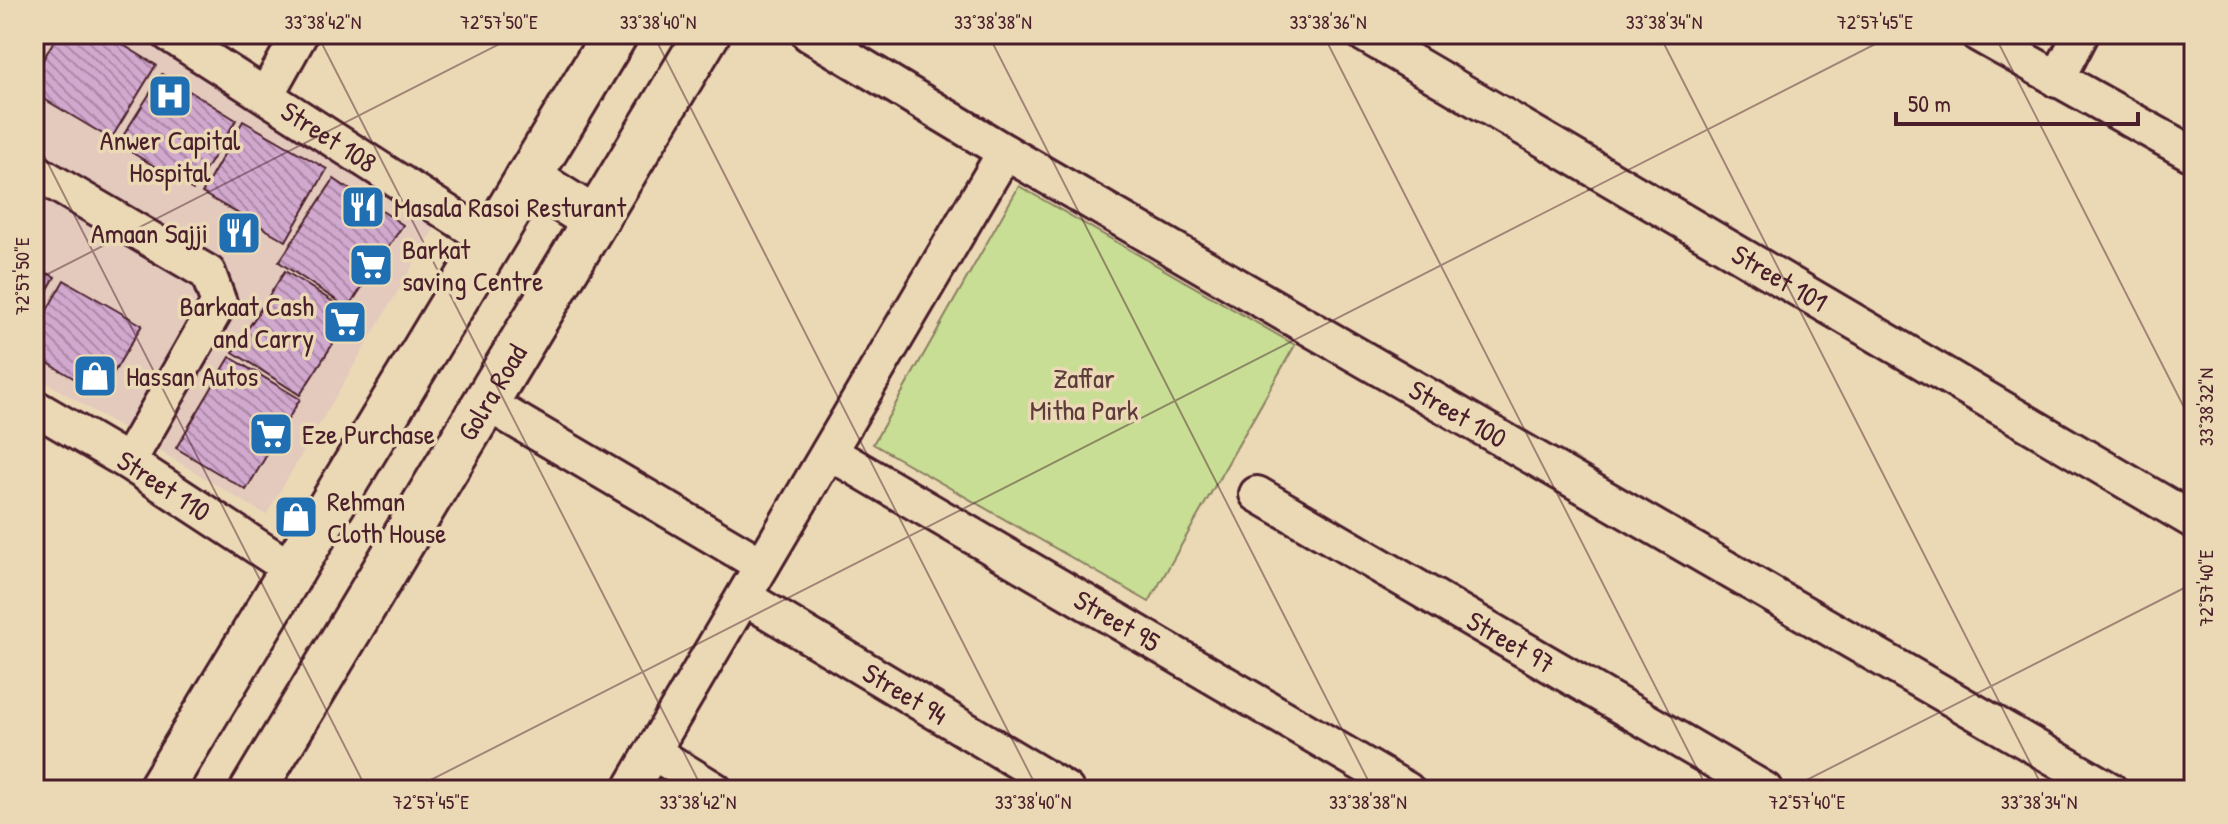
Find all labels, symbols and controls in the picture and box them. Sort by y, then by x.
text: 33°38'42"N [284,8,362,35]
text: 72°57'50"E [460,8,538,35]
text: 33°38'40"N [620,8,696,35]
text: 33°38'38"N [954,8,1032,35]
text: 33°38'36"N [1289,8,1367,35]
text: 33°38'34"N [1626,8,1702,35]
text: 72°57'45"E [1837,8,1913,35]
hospital icon: Anwer Capital Hospital [146,72,194,120]
scale bar [1896,76,2138,126]
text: 50 m [1908,87,1951,119]
street label: Street 108 [274,92,384,181]
place label: Anwer Capital Hospital [100,121,241,191]
restaurant icon: Masala Rasoi Resturant [339,183,387,231]
place label: Masala Rasoi Resturant [394,188,627,226]
restaurant icon: Amaan Sajji [215,209,263,257]
place label: Amaan Sajji [91,214,208,252]
place label: Barkat saving Centre [402,230,544,300]
street label: Street 101 [1725,235,1834,321]
text: 72°57'50"E [8,237,35,315]
supermarket icon: Barkat saving Centre [347,241,395,289]
place label: Barkaat Cash and Carry [180,287,314,357]
supermarket icon: Barkaat Cash and Carry [321,298,369,346]
street label: Golra Road [448,337,536,448]
shop icon: Hassan Autos [71,352,119,400]
place label: Hassan Autos [126,357,258,395]
park label: Zaffar Mitha Park [1030,359,1139,429]
text: 33°38'32"N [2192,368,2219,446]
street label: Street 100 [1402,370,1514,457]
supermarket icon: Eze Purchase [247,410,295,458]
place label: Eze Purchase [302,415,435,453]
street label: Street 110 [110,441,218,530]
place label: Rehman Cloth House [327,482,446,552]
shop icon: Rehman Cloth House [272,493,320,541]
text: 72°57'40"E [2192,549,2219,626]
street label: Street 95 [1067,581,1168,661]
street label: Street 97 [1460,601,1562,683]
street label: Street 94 [856,654,955,734]
text: 72°57'45"E [393,788,469,815]
text: 33°38'42"N [659,788,737,815]
text: 33°38'40"N [995,788,1071,815]
text: 33°38'38"N [1329,788,1407,815]
text: 72°57'40"E [1769,788,1846,815]
text: 33°38'34"N [2001,788,2077,815]

